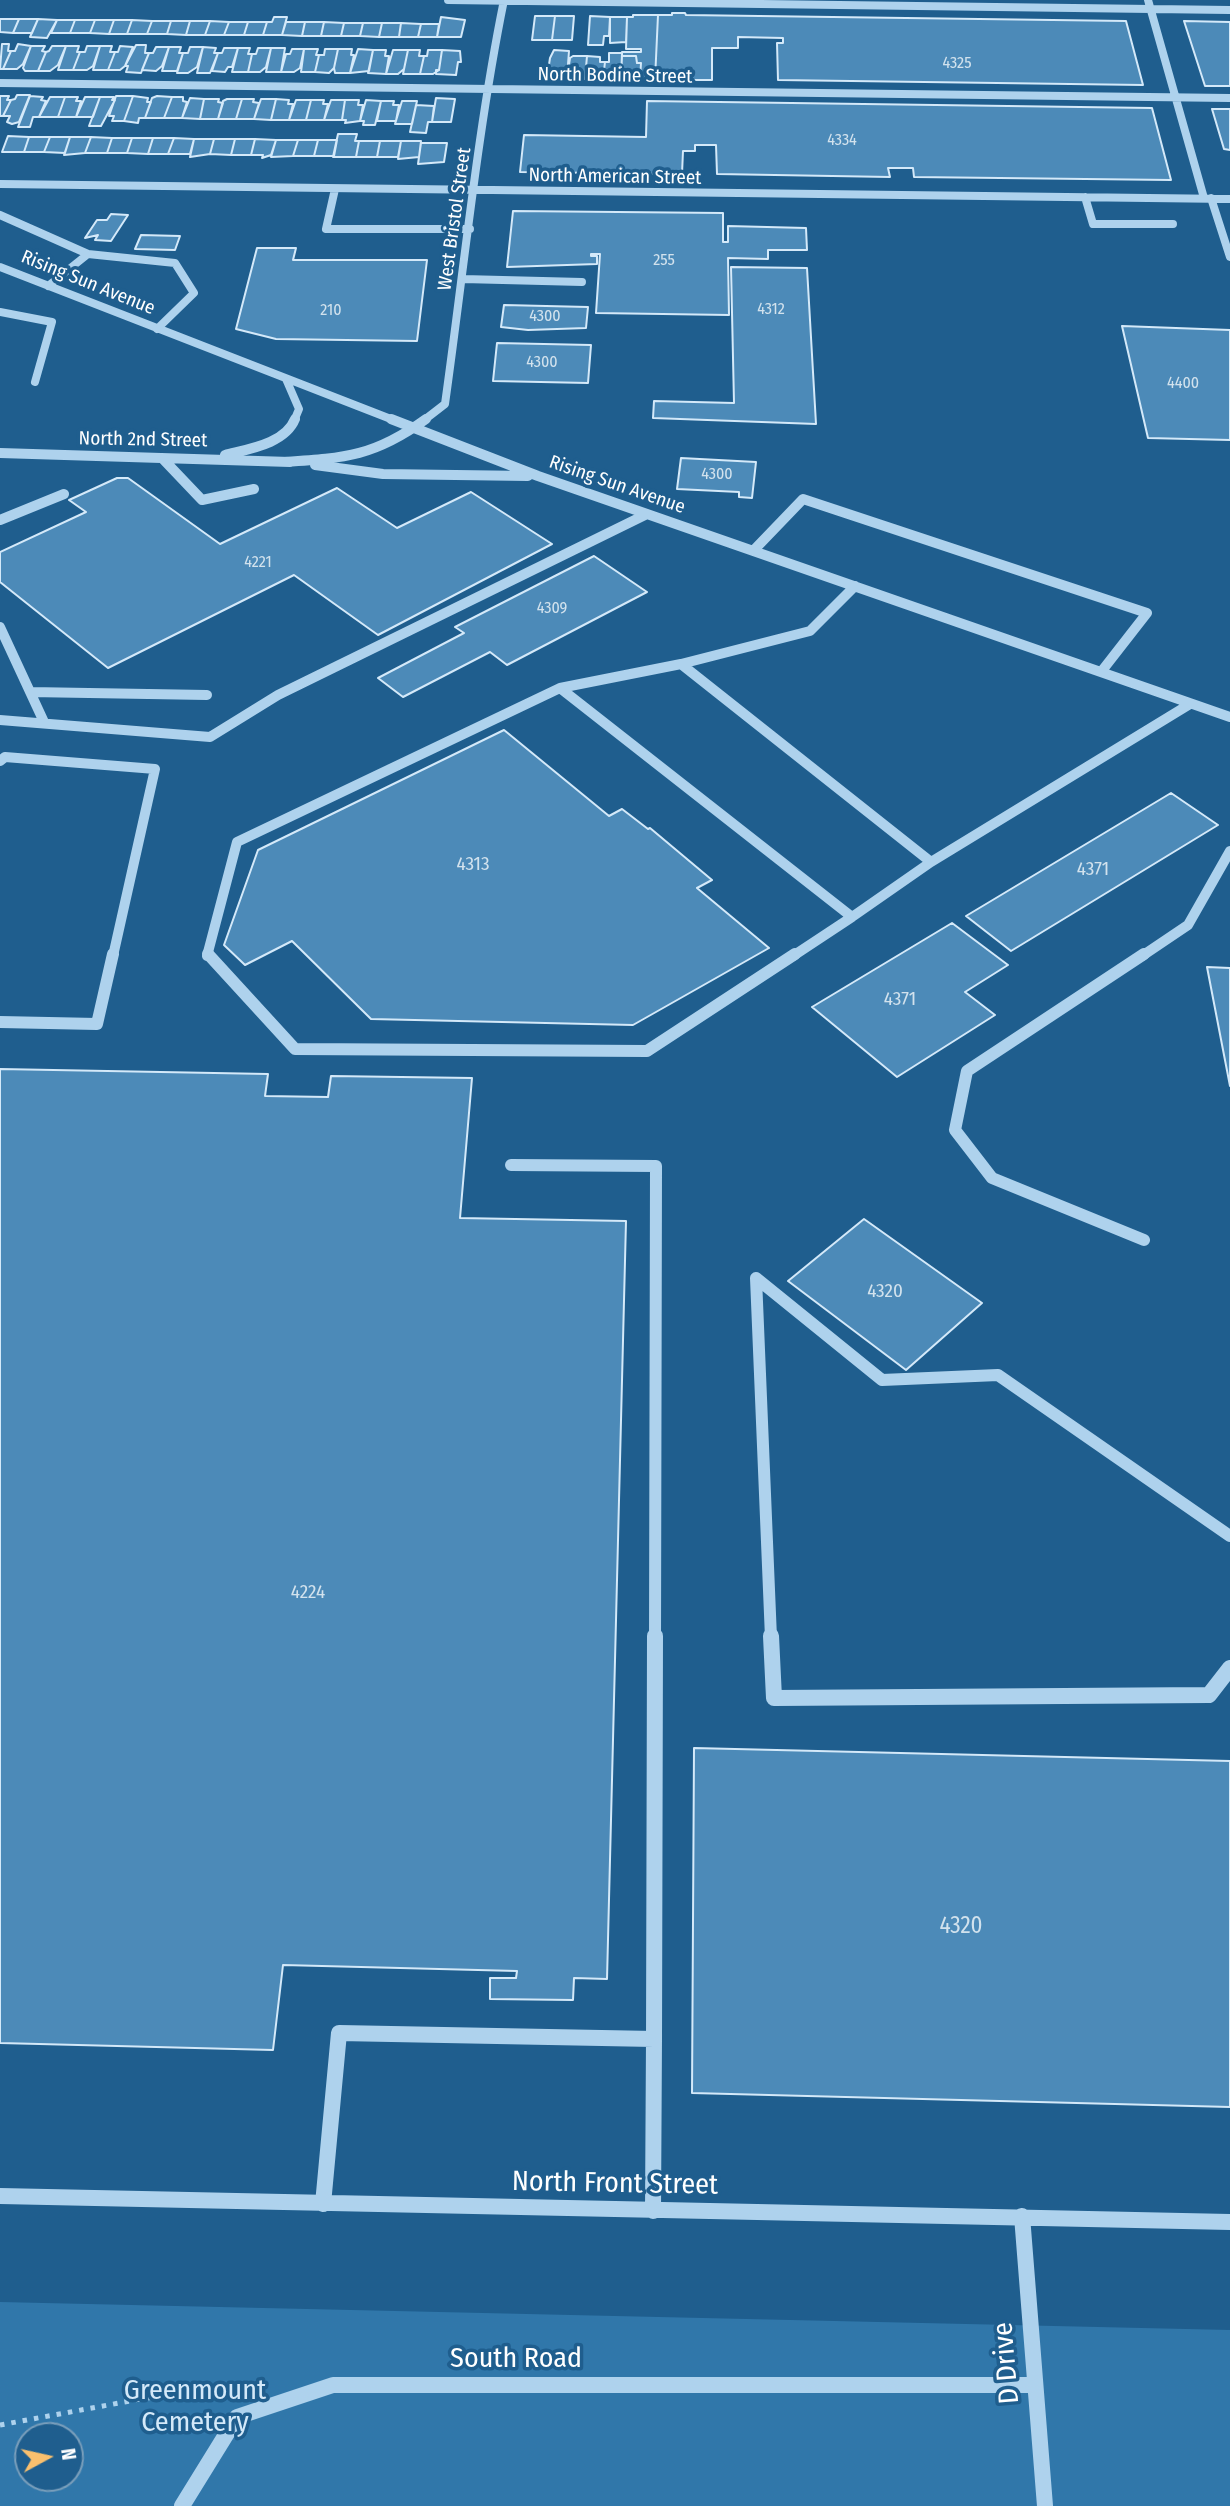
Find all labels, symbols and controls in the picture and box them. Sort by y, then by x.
house number: 4325 [942,54,972,74]
street label: North Bodine Street [537,63,693,89]
house number: 4334 [827,131,857,151]
street label: West Bristol Street [434,146,476,292]
street label: North American Street [528,164,702,190]
street label: Rising Sun Avenue [18,246,158,320]
house number: 255 [653,251,675,271]
house number: 4312 [757,300,785,320]
house number: 210 [320,301,342,321]
house number: 4300 [529,307,561,327]
house number: 4300 [526,353,558,373]
house number: 4400 [1167,374,1199,394]
street label: North 2nd Street [79,427,207,453]
street label: Rising Sun Avenue [546,451,688,519]
house number: 4300 [701,465,733,485]
house number: 4221 [244,553,272,573]
house number: 4309 [537,599,567,619]
house number: 4313 [456,854,490,876]
house number: 4371 [1077,859,1109,881]
house number: 4371 [884,989,916,1011]
house number: 4320 [867,1281,903,1303]
house number: 4224 [291,1582,325,1604]
house number: 4320 [939,1913,983,1941]
street label: North Front Street [512,2165,718,2203]
street label: D Drive [987,2321,1027,2405]
street label: South Road [450,2342,582,2376]
park label: Greenmount Cemetery [124,2374,266,2440]
north arrow [14,2422,84,2492]
text: N [56,2447,80,2462]

